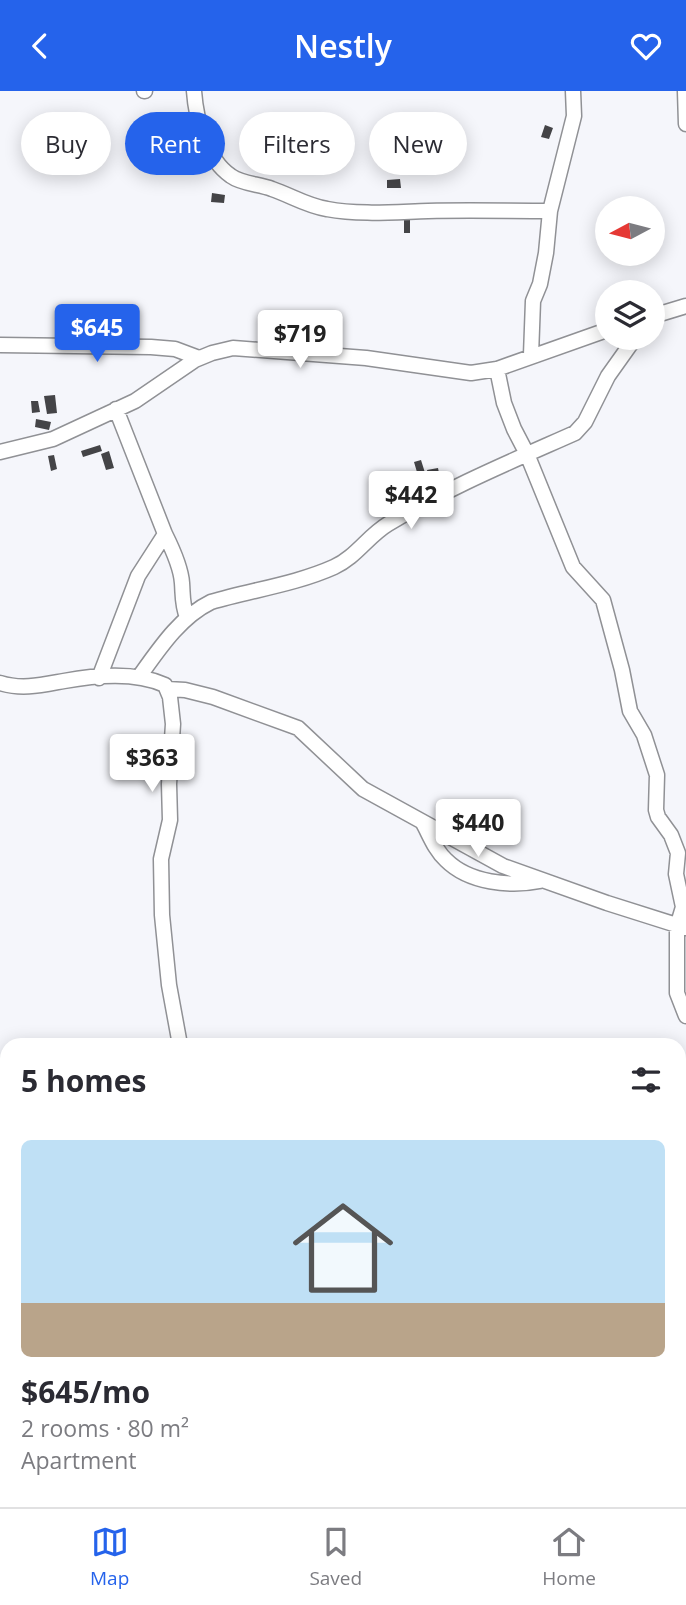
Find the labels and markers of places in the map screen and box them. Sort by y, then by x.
pin: $645 [56,305,138,364]
pin: $719 [259,310,341,370]
pin: $442 [370,471,452,531]
pin: $363 [111,735,193,794]
pin: $440 [437,799,519,859]

